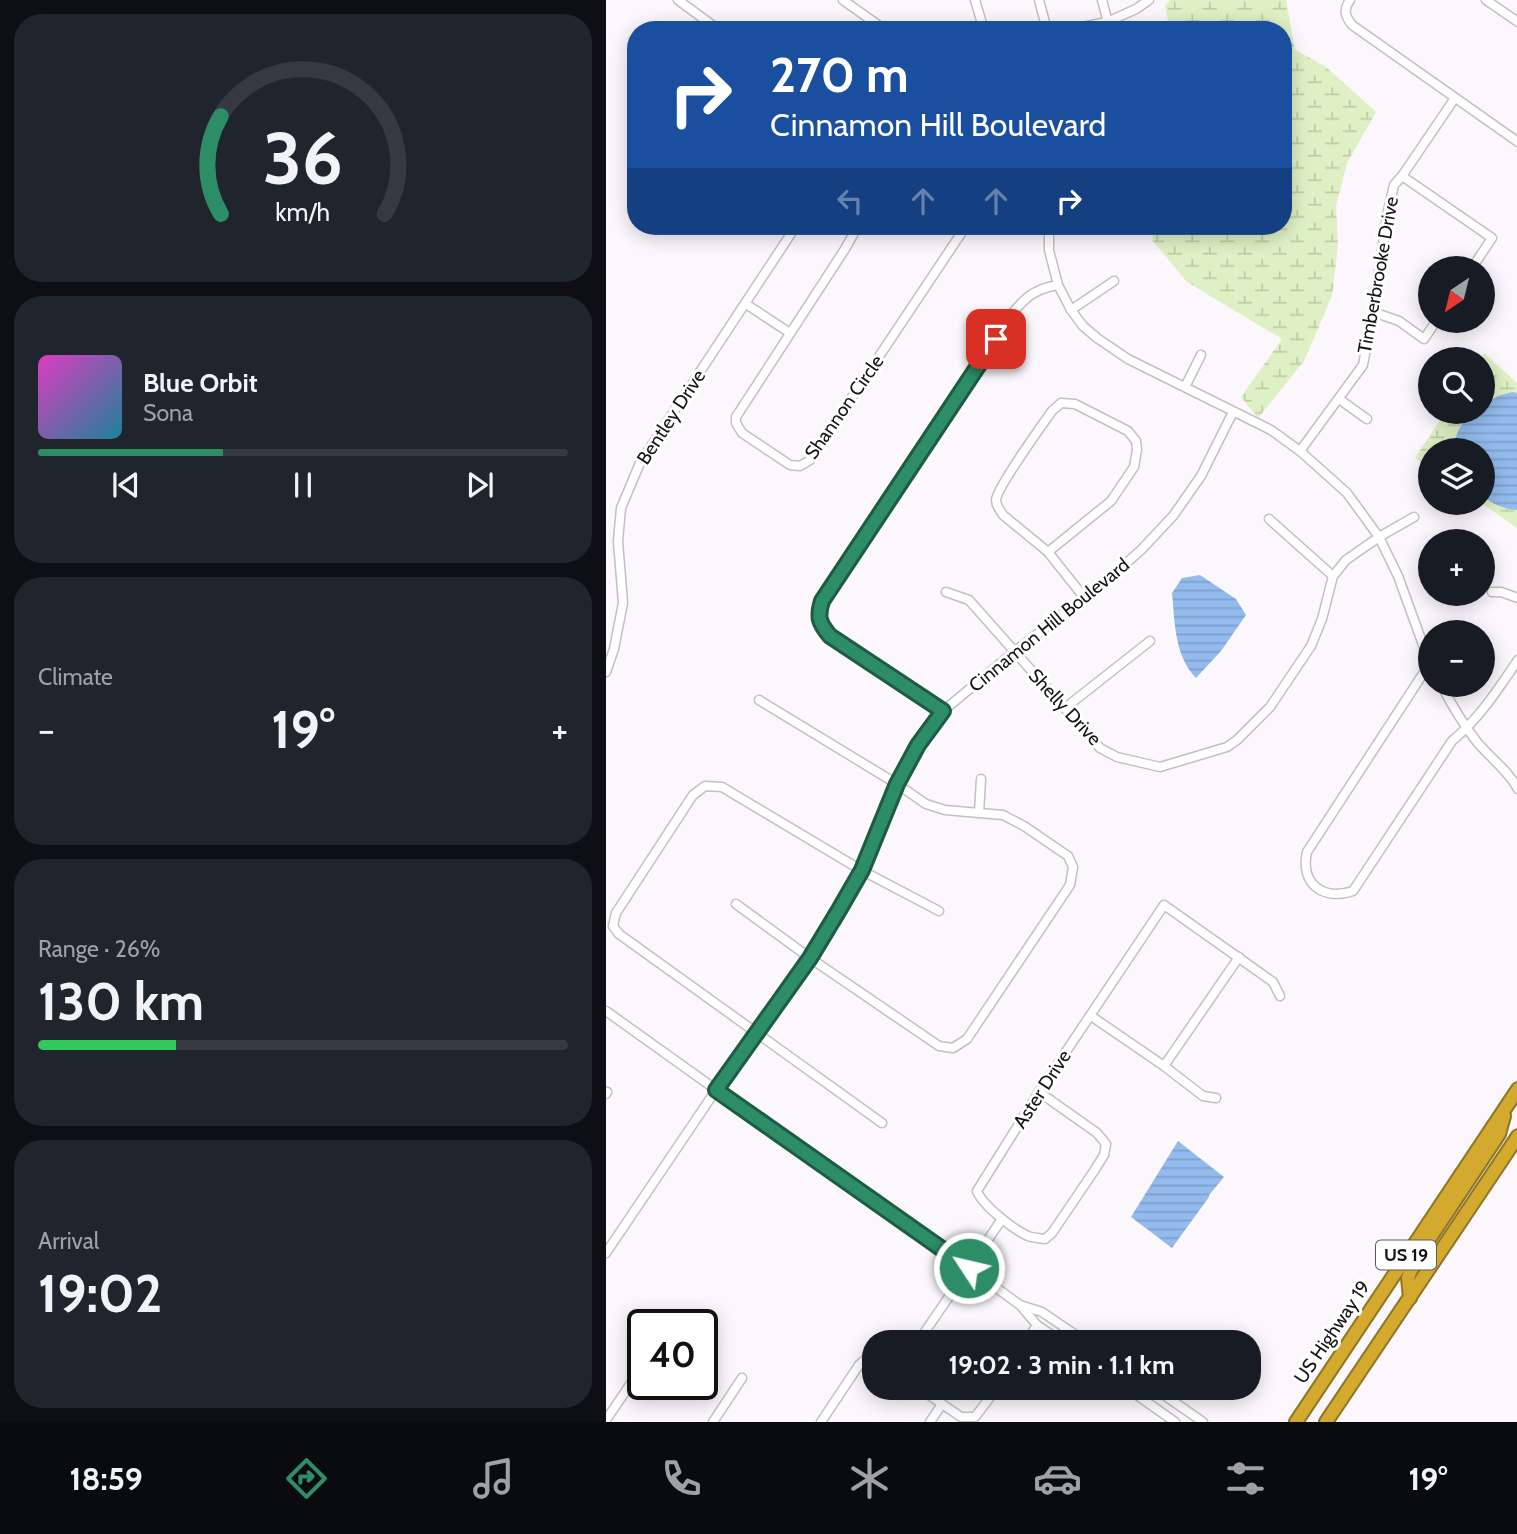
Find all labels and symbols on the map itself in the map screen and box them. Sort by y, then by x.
street label: Timberbrooke Drive [1353,195,1403,355]
north arrow [1418,256,1495,332]
pin [966,309,1026,369]
street label: Shannon Circle [800,350,889,463]
street label: Bentley Drive [632,365,710,469]
street label: Cinnamon Hill Boulevard [964,553,1134,697]
street label: Shelly Drive [1024,664,1106,750]
street label: Aster Drive [1008,1045,1076,1132]
position arrow [932,1231,1006,1305]
road number: US 19 [1376,1240,1436,1270]
street label: US Highway 19 [1289,1276,1375,1388]
speed limit sign: 40 [627,1309,718,1400]

